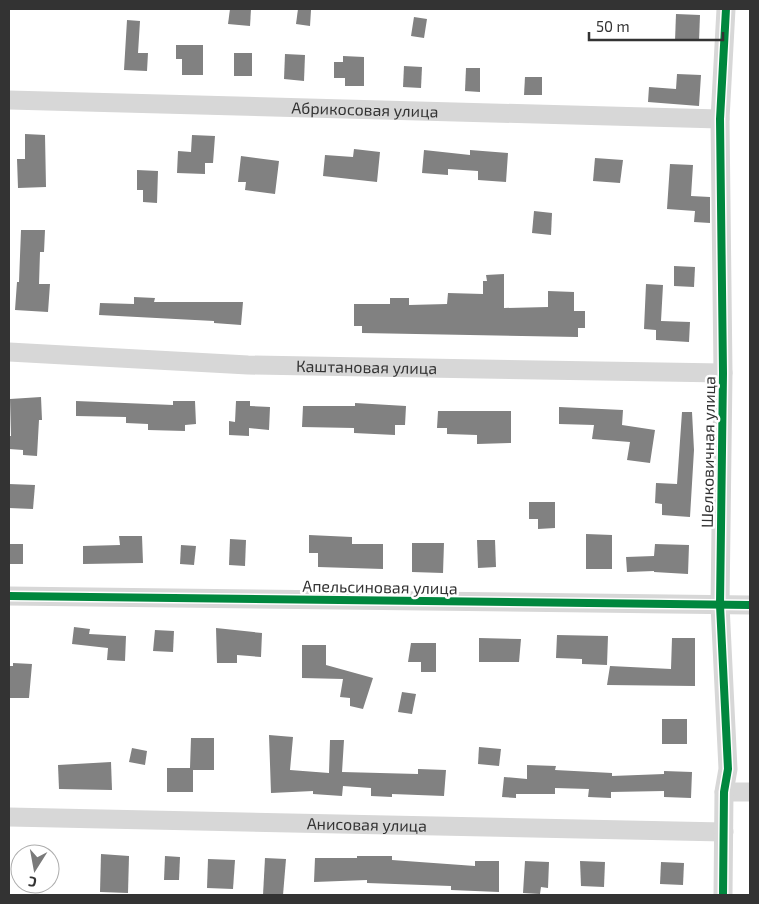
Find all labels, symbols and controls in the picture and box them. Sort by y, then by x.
scale bar [589,10,723,42]
text: 50 m [596,17,630,35]
street label: Абрикосовая улица [291,98,439,121]
street label: Каштановая улица [296,356,437,378]
street label: Шелковичная улица [697,376,719,528]
street label: Апельсиновая улица [302,576,458,598]
street label: Анисовая улица [307,813,427,835]
north arrow [10,844,60,894]
text: С [27,873,38,891]

